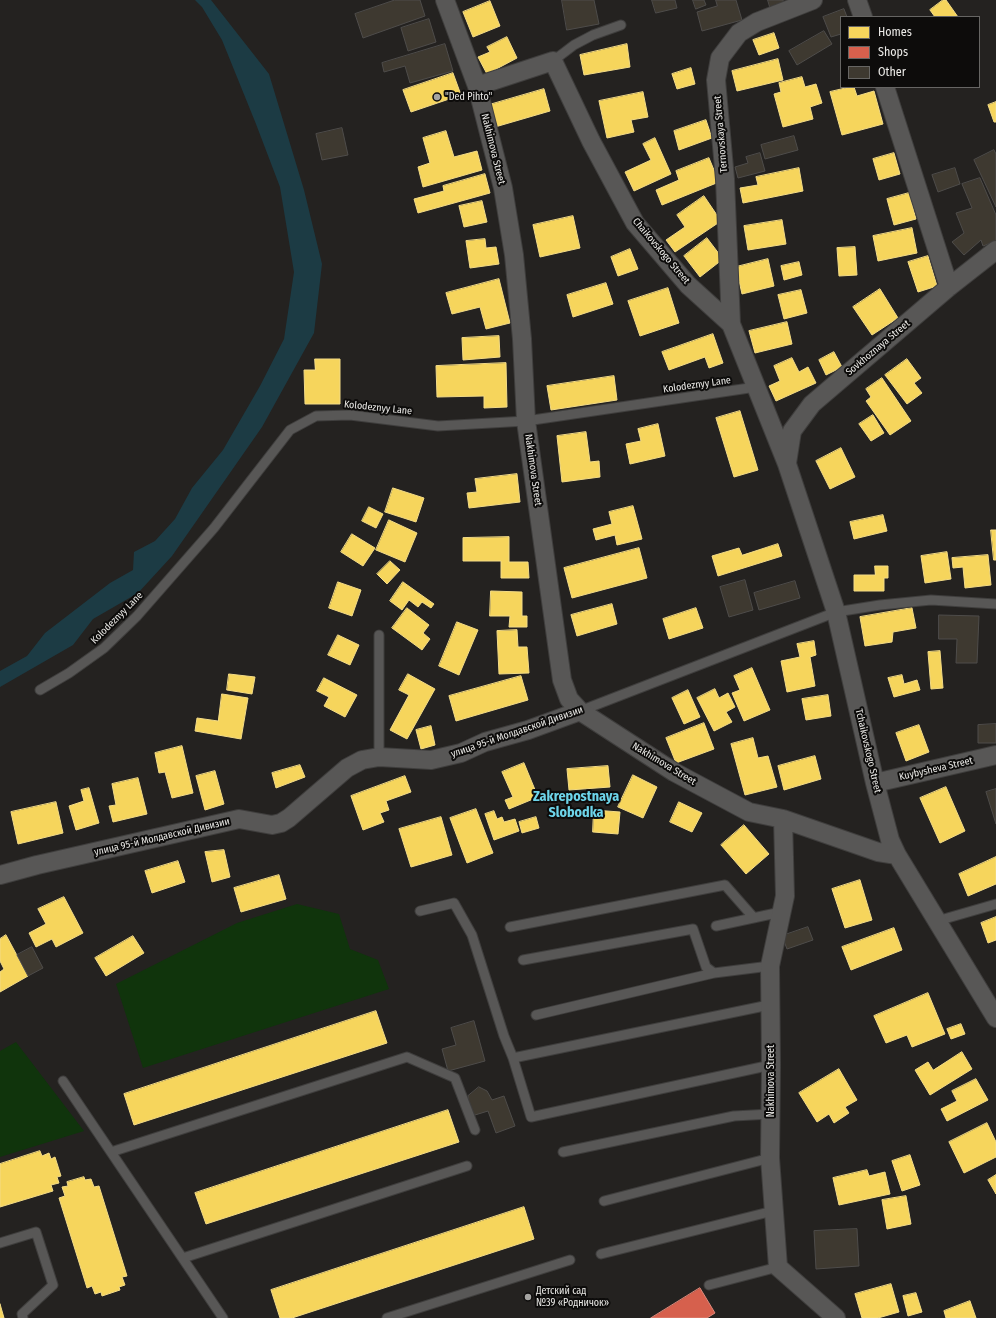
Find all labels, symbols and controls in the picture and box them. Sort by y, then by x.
legend [840,16,980,88]
text: Homes [878,25,912,39]
text: Shops [878,45,908,59]
text: Other [878,65,906,79]
place label: "Ded Pihto" [445,91,492,103]
marker: "Ded Pihto" [432,92,442,102]
street label: Ternovskaya Street [712,95,730,173]
street label: Nakhimova Street [478,112,508,186]
street label: Chaikovskogo Street [630,215,692,287]
street label: Sovkhoznaya Street [844,318,912,378]
street label: Kolodeznyy Lane [662,374,732,396]
street label: Kolodeznyy Lane [343,398,413,418]
street label: Nakhimova Street [522,433,544,507]
street label: Kolodeznyy Lane [89,590,145,646]
street label: улица 95-й Молдавской Дивизии [449,704,585,760]
street label: Tchaikovskogo Street [852,708,884,794]
street label: Nakhimova Street [630,740,698,788]
street label: Kuybysheva Street [898,755,974,783]
district label: Zakrepostnaya Slobodka [533,789,619,822]
street label: улица 95-й Молдавской Дивизии [93,816,231,858]
street label: Nakhimova Street [765,1045,777,1117]
place label: Детский сад №39 «Родничок» [536,1285,609,1308]
marker: Детский сад №39 «Родничок» [523,1292,533,1302]

